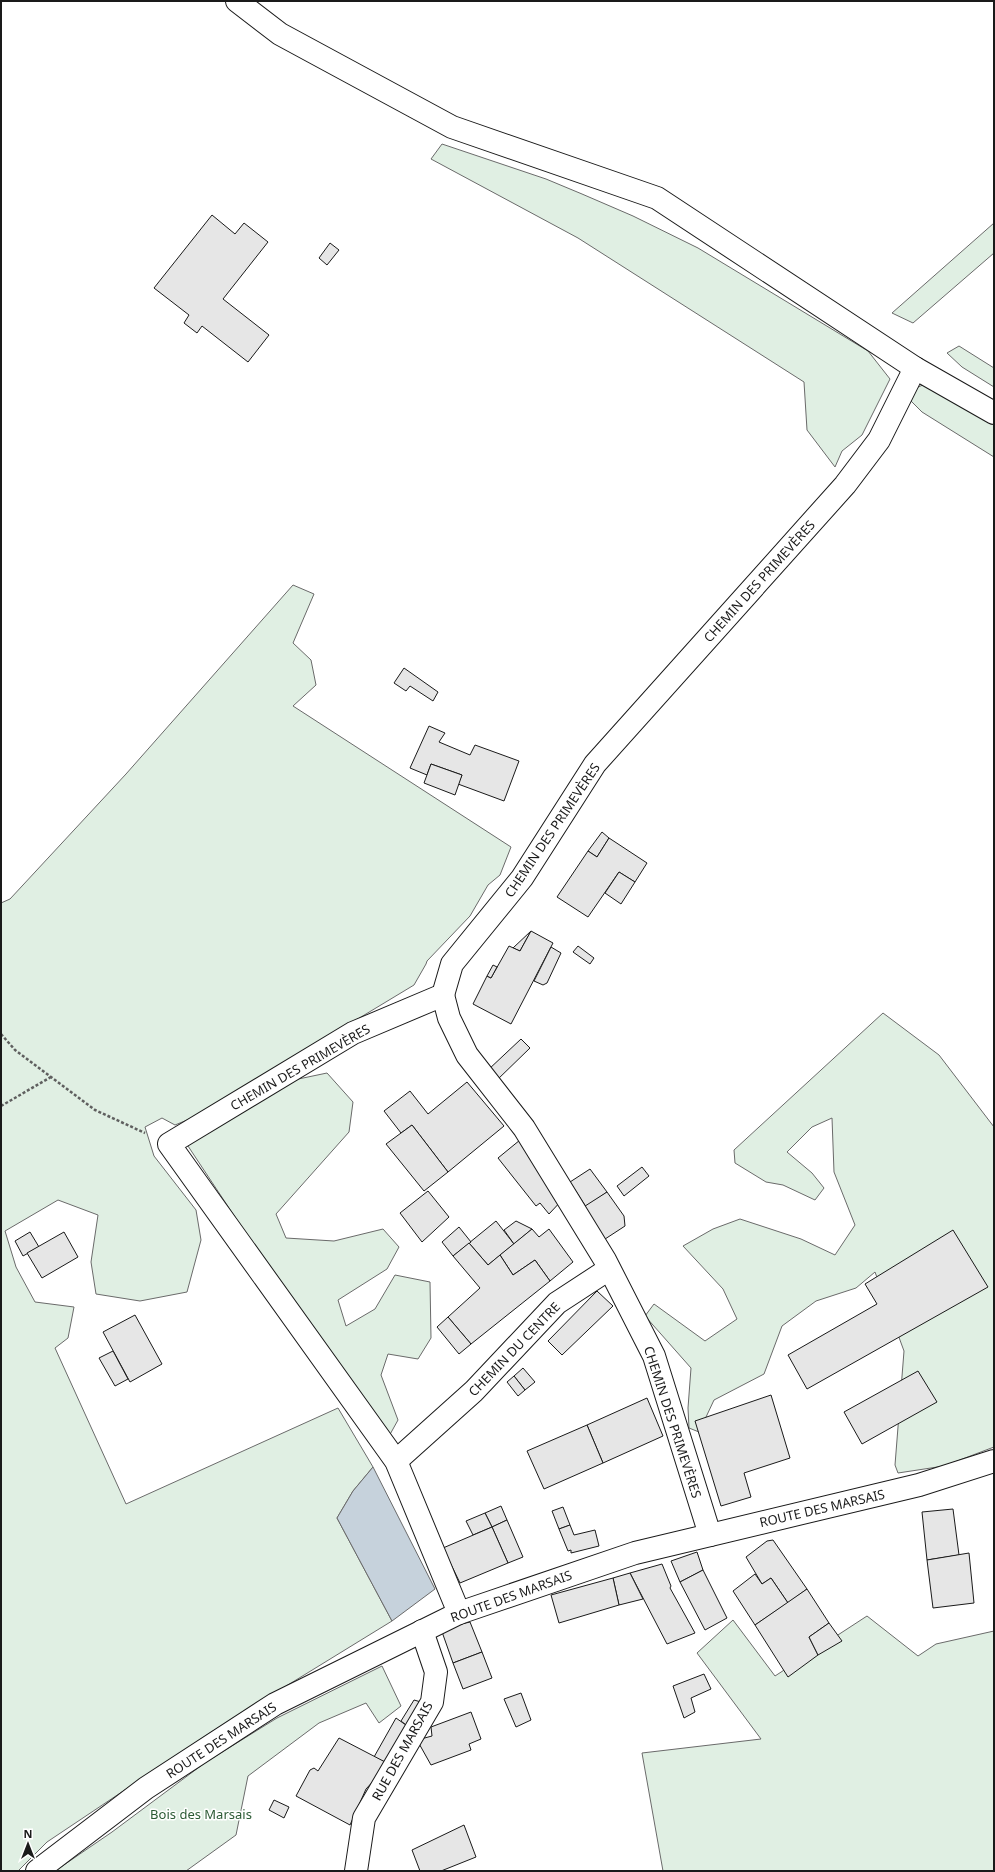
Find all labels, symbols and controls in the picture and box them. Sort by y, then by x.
street label: CHEMIN DES PRIMEVÈRES [699,516,819,646]
street label: CHEMIN DES PRIMEVÈRES [500,759,604,901]
street label: CHEMIN DES PRIMEVÈRES [227,1020,373,1114]
street label: CHEMIN DU CENTRE [464,1298,564,1400]
street label: CHEMIN DES PRIMEVÈRES [640,1344,706,1500]
street label: ROUTE DES MARSAIS [758,1485,886,1531]
street label: ROUTE DES MARSAIS [448,1566,574,1626]
street label: ROUTE DES MARSAIS [162,1698,280,1782]
street label: RUE DES MARSAIS [367,1698,437,1804]
park label: Bois des Marsais [150,1805,252,1823]
north arrow [8,1824,48,1864]
text: N [24,1826,32,1841]

